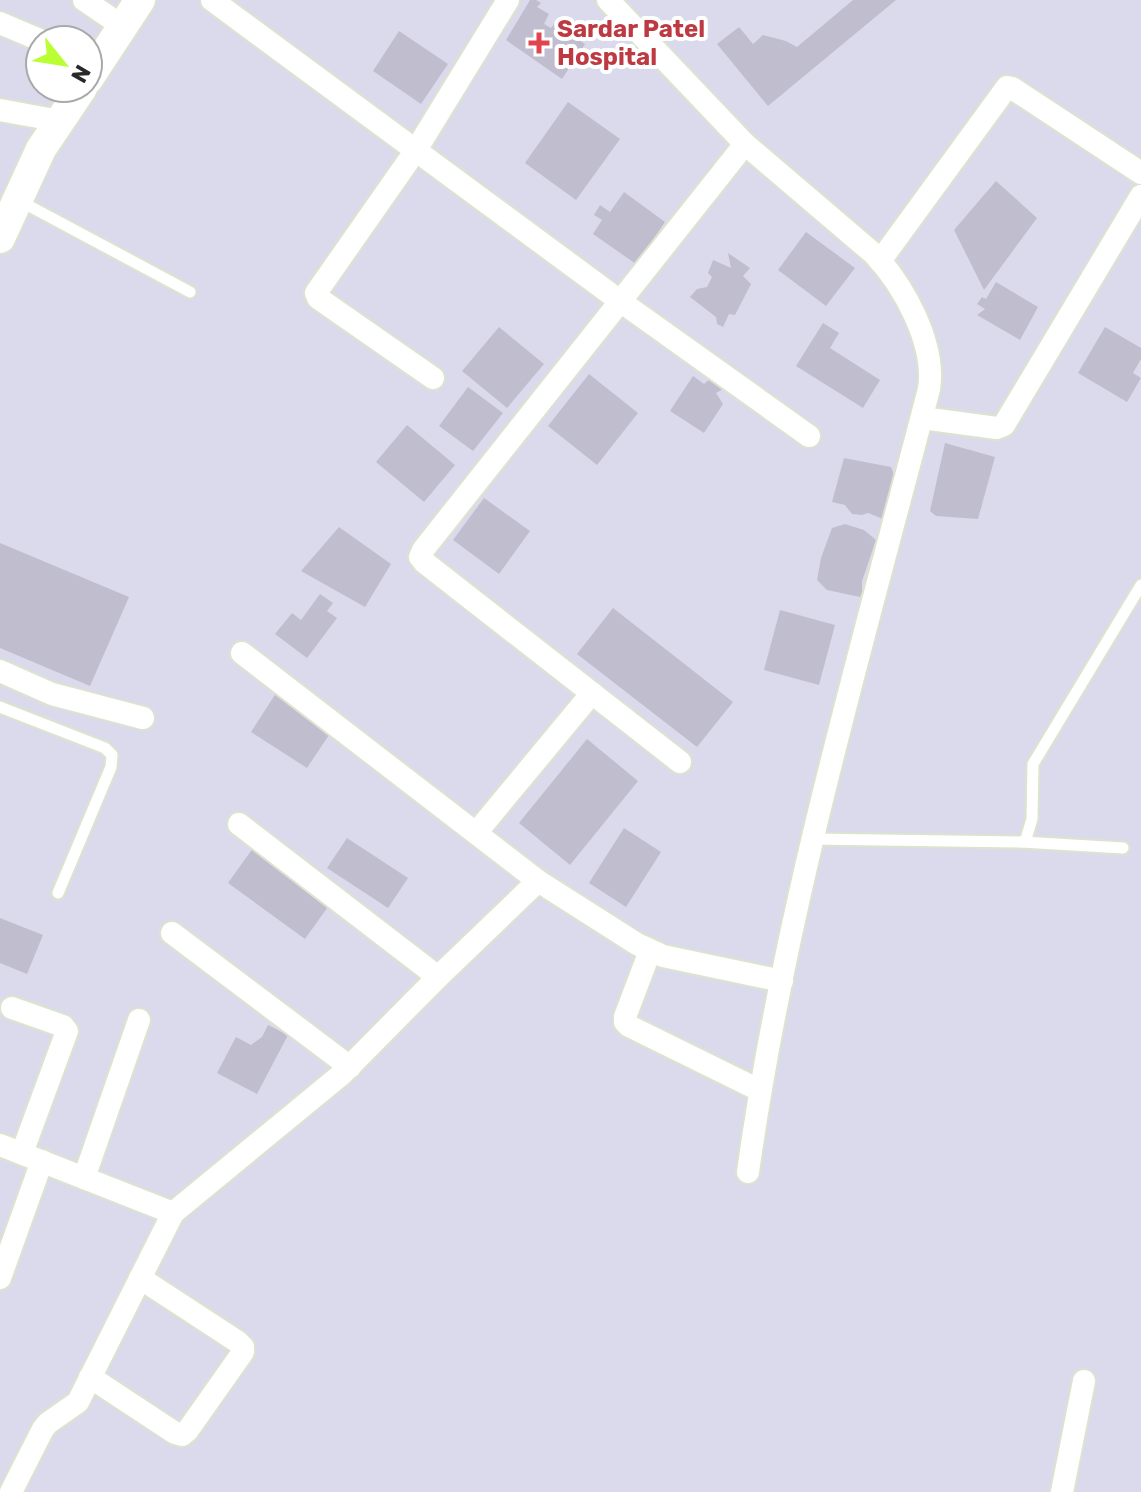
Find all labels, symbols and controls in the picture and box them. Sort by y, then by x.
place label: Sardar Patel Hospital [557,15,705,71]
north arrow [24,24,104,104]
marker: Sardar Patel Hospital [528,32,550,54]
text: N [65,60,97,87]

